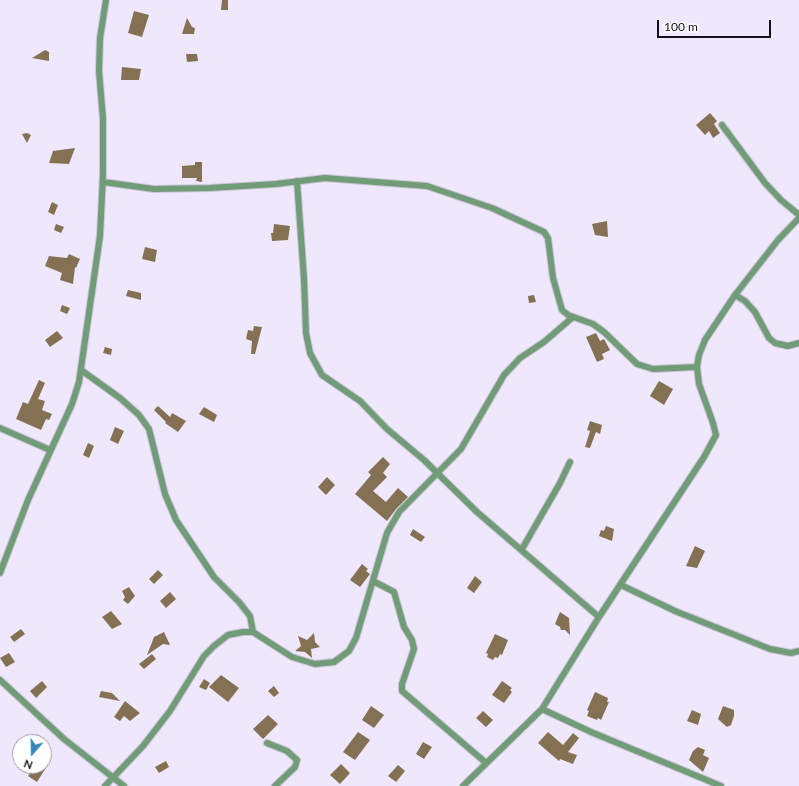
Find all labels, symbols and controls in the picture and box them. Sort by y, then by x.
scale bar [659,12,773,38]
text: 100 m [664,19,698,34]
north arrow [12,734,52,774]
text: N [22,757,34,772]

